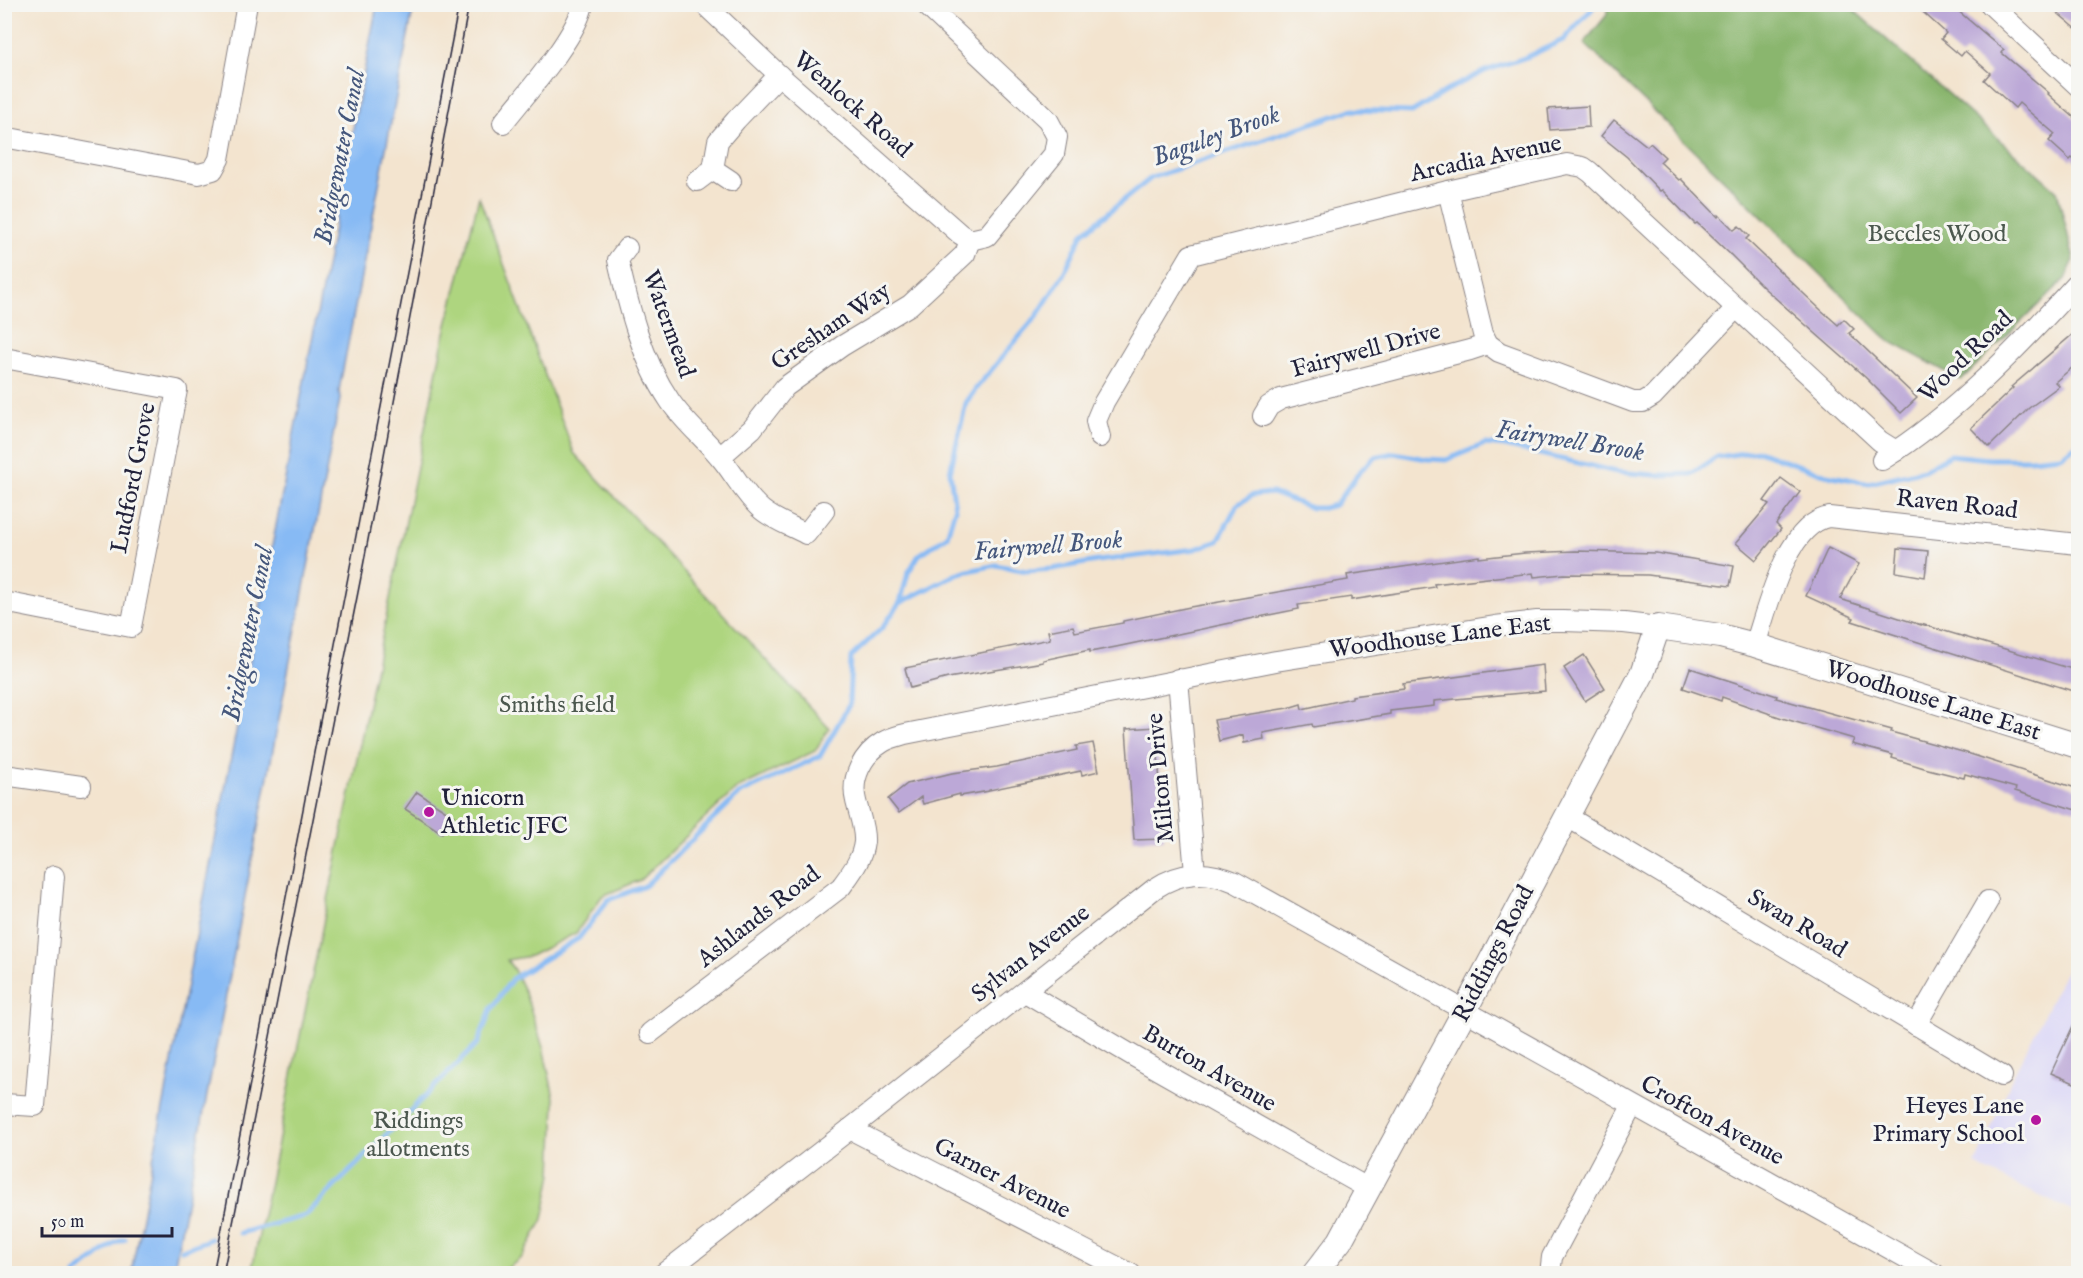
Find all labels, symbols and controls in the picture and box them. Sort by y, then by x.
street label: Wenlock Road [786,45,918,165]
water label: Bridgewater Canal [307,65,375,248]
water label: Baguley Brook [1148,97,1285,175]
street label: Arcadia Avenue [1407,128,1564,190]
park label: Beccles Wood [1868,219,2007,250]
street label: Watermead [634,266,702,382]
street label: Gresham Way [765,276,897,378]
street label: Wood Road [1912,304,2020,410]
street label: Fairywell Drive [1288,316,1444,386]
street label: Ludford Grove [104,400,164,556]
water label: Fairywell Brook [1494,413,1647,469]
street label: Raven Road [1895,483,2020,527]
water label: Fairywell Brook [972,523,1124,569]
water label: Bridgewater Canal [215,542,283,725]
street label: Woodhouse Lane East [1327,608,1553,666]
street label: Woodhouse Lane East [1822,654,2044,748]
park label: Smiths field [499,690,615,721]
street label: Milton Drive [1140,712,1182,844]
place label: Unicorn Athletic JFC [440,783,568,842]
marker: Unicorn Athletic JFC [422,805,436,819]
street label: Ashlands Road [690,859,827,975]
street label: Riddings Road [1446,880,1542,1028]
street label: Swan Road [1742,882,1852,966]
street label: Sylvan Avenue [965,898,1097,1010]
street label: Burton Avenue [1137,1018,1281,1120]
street label: Crofton Avenue [1635,1069,1789,1173]
place label: Heyes Lane Primary School [1872,1091,2024,1150]
park label: Riddings allotments [366,1106,470,1165]
marker: Heyes Lane Primary School [2029,1113,2043,1127]
street label: Garner Avenue [928,1131,1076,1227]
scale bar [42,1200,172,1238]
text: 50 m [51,1211,84,1234]

